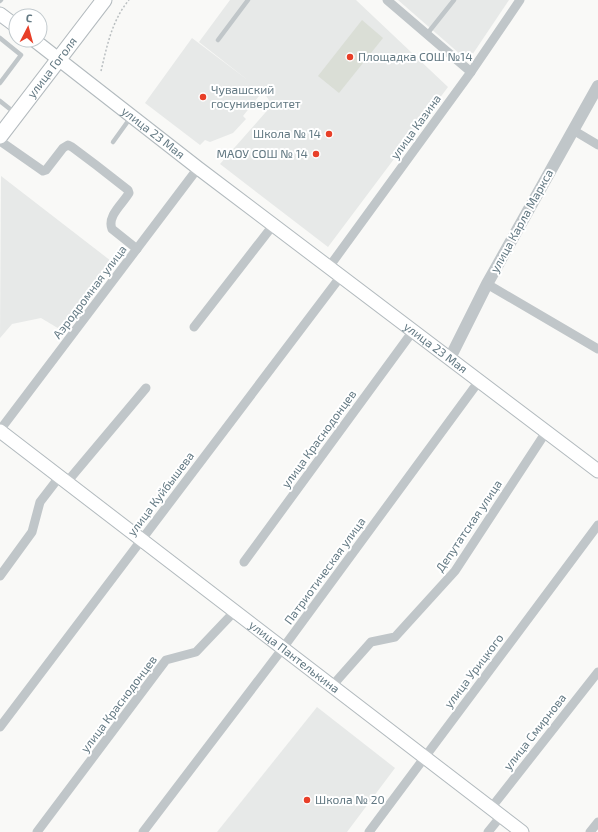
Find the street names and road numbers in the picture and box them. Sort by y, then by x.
street label: улица Гоголя [24,34,79,101]
street label: улица Казина [387,91,444,162]
street label: улица 23 Мая [119,103,188,161]
street label: улица Карла Маркса [487,166,556,275]
street label: Аэродромная улица [49,242,130,342]
street label: улица 23 Мая [401,319,471,376]
street label: улица Краснодонцев [278,387,359,491]
street label: улица Куйбышева [124,449,197,539]
street label: Депутатская улица [432,477,505,575]
street label: Патриотическая улица [281,514,369,627]
street label: улица Пантелькина [246,617,343,695]
street label: улица Урицкого [441,630,507,711]
street label: улица Краснодонцев [77,652,160,755]
street label: улица Смирнова [500,690,569,773]

